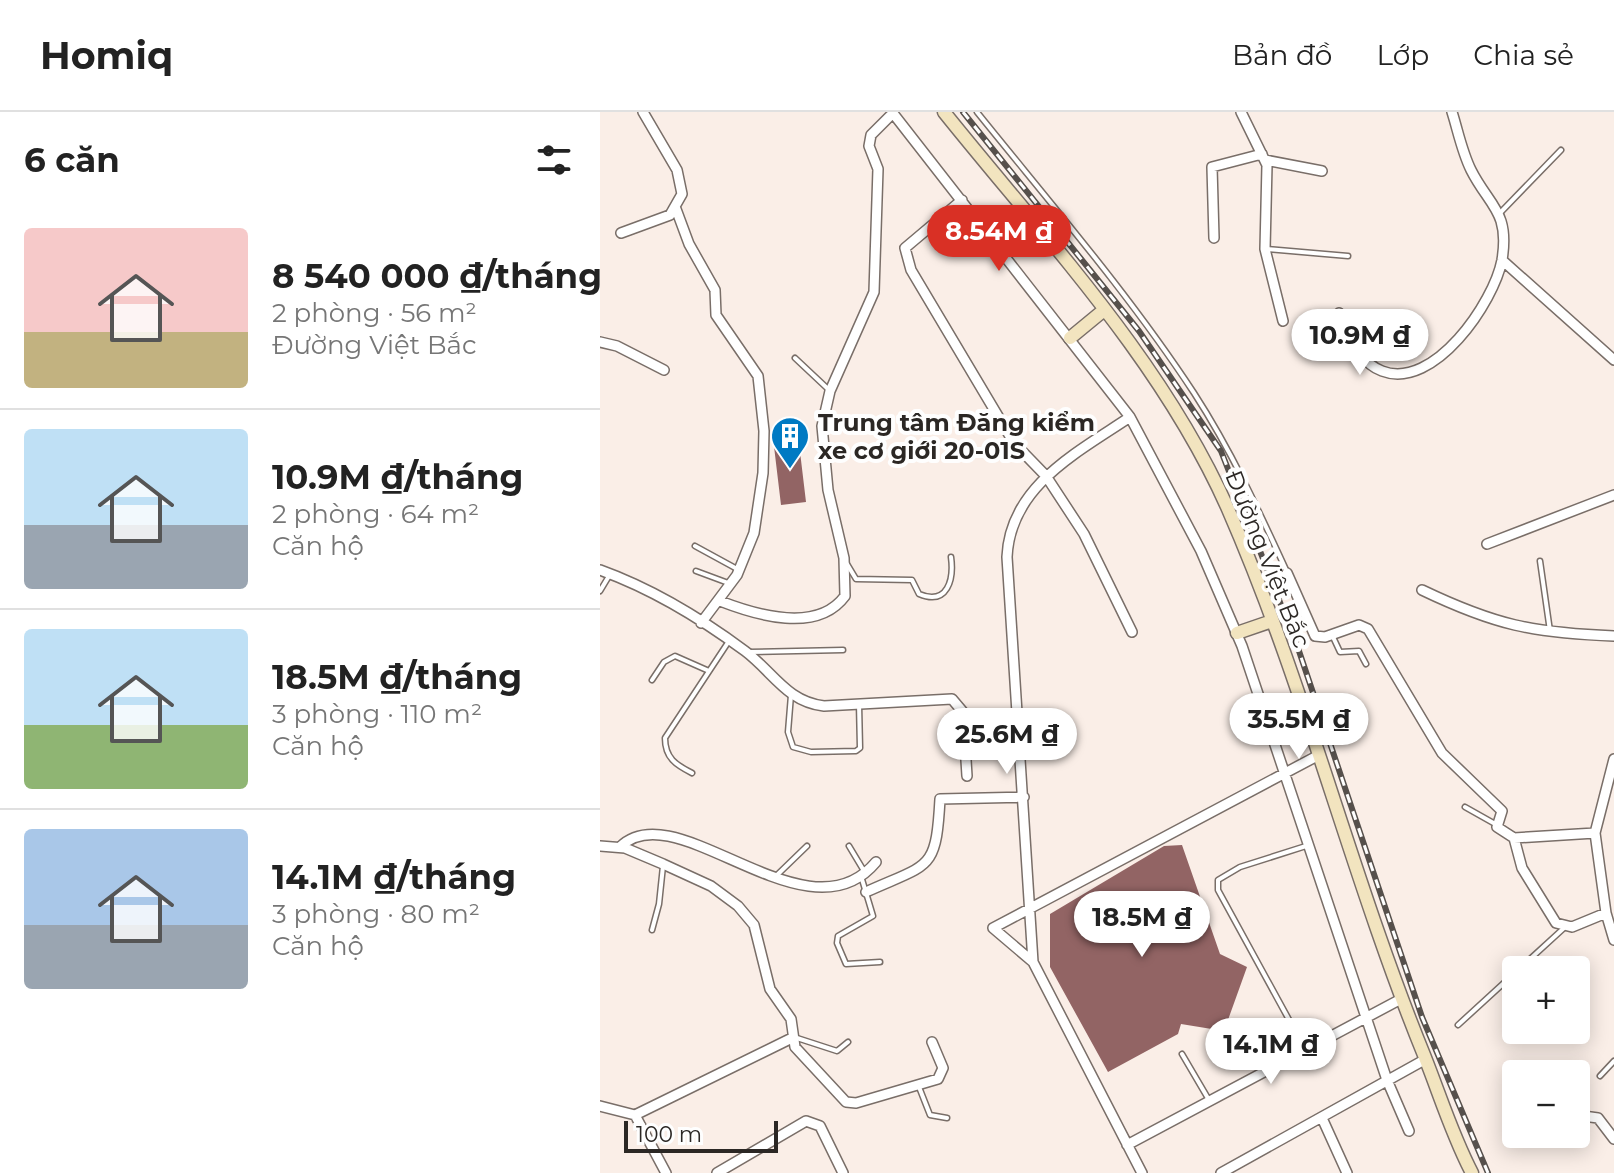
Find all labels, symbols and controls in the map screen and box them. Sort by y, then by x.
text: Homiq [40,32,173,79]
text: Bản đồ [1232,38,1332,72]
text: Lớp [1376,38,1429,72]
text: Chia sẻ [1473,38,1574,72]
icon: filters [532,138,576,182]
text: 6 căn [24,139,120,181]
pin: 8.54M ₫ [925,205,1073,273]
text: 8.54M ₫ [945,215,1053,247]
text: 8 540 000 ₫/tháng [272,255,602,297]
icon: home [88,260,184,356]
text: 2 phòng · 56 m² [272,297,477,329]
pin: 10.9M ₫ [1286,309,1434,377]
text: 10.9M ₫ [1309,319,1411,351]
text: Đường Việt Bắc [272,329,477,361]
place label: Trung tâm Đăng kiểm xe cơ giới 20-01S [818,408,1095,465]
building icon: Trung tâm Đăng kiểm xe cơ giới 20-01S [769,415,811,470]
text: 10.9M ₫/tháng [272,456,523,498]
icon: home [88,461,184,557]
street label: Đường Việt Bắc [1219,466,1317,652]
text: 2 phòng · 64 m² [272,498,479,530]
text: Căn hộ [272,530,364,562]
text: 18.5M ₫/tháng [272,656,522,698]
icon: home [88,661,184,757]
pin: 35.5M ₫ [1225,693,1373,761]
text: 3 phòng · 110 m² [272,698,482,730]
text: 35.5M ₫ [1247,703,1351,735]
pin: 25.6M ₫ [933,708,1081,776]
text: 25.6M ₫ [955,718,1059,750]
text: Căn hộ [272,730,364,762]
text: 14.1M ₫/tháng [272,856,516,898]
icon: home [88,861,184,957]
pin: 18.5M ₫ [1068,891,1216,959]
text: 3 phòng · 80 m² [272,898,480,930]
text: 18.5M ₫ [1092,901,1192,933]
text: Căn hộ [272,930,364,962]
map controls [1502,956,1590,1148]
button: + [1502,956,1590,1044]
pin: 14.1M ₫ [1197,1018,1345,1086]
text: 14.1M ₫ [1223,1028,1319,1060]
button: − [1502,1060,1590,1148]
scale bar [624,1117,778,1153]
text: 100 m [636,1121,702,1148]

